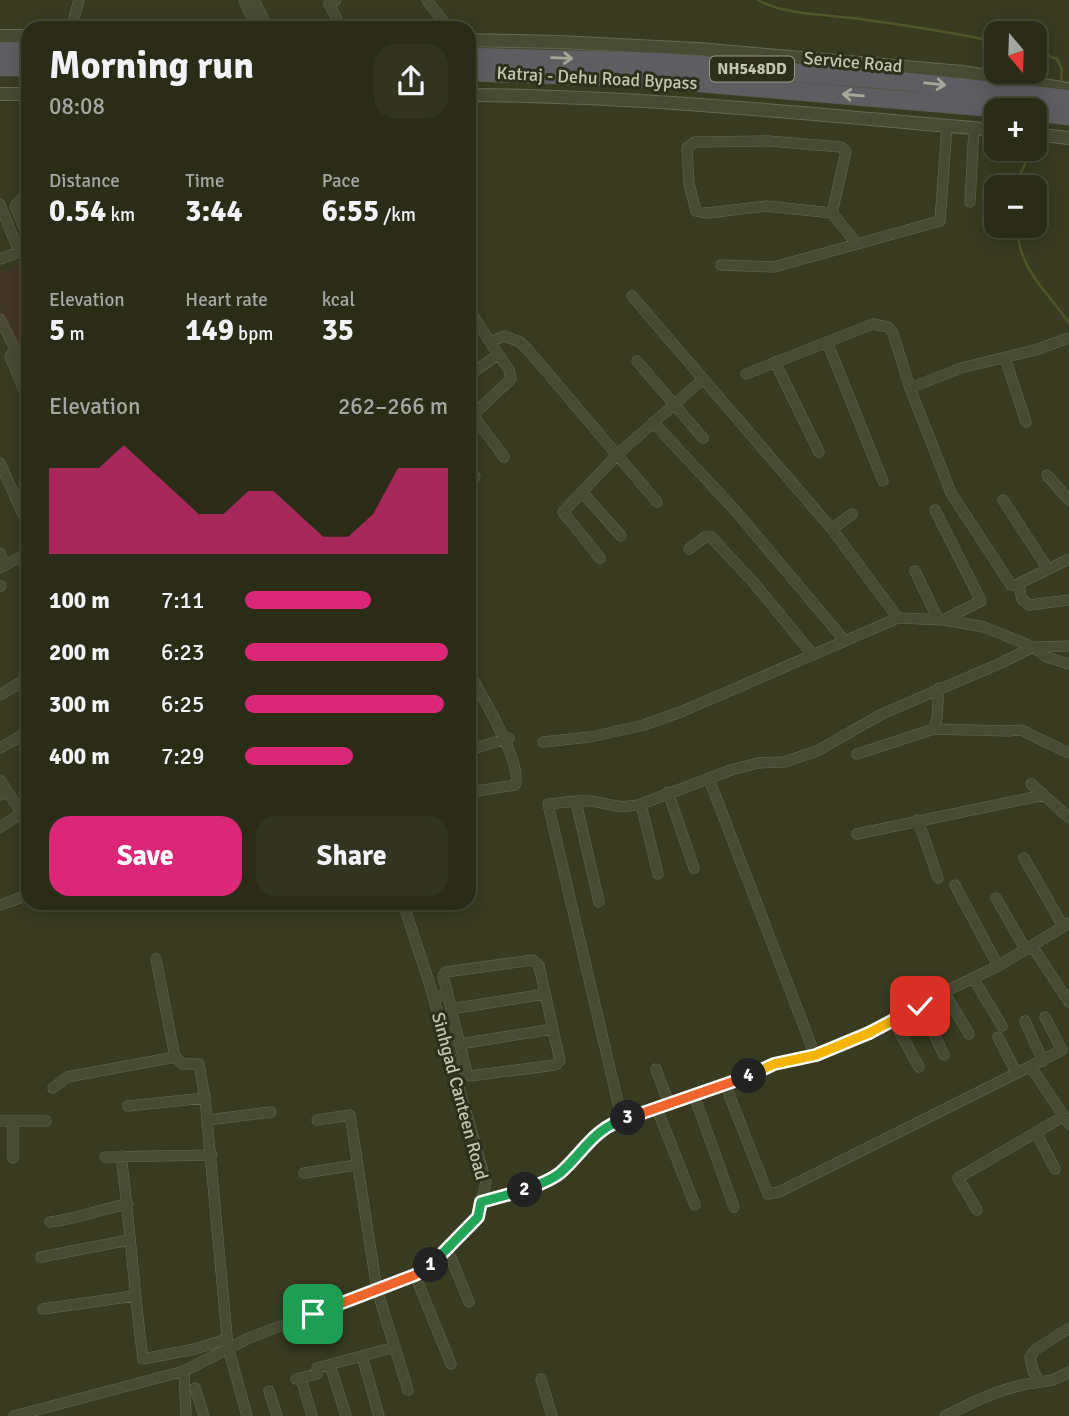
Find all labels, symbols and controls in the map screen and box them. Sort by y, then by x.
north arrow [984,21,1046,84]
map controls [984,21,1047,238]
text: Morning run [49,42,254,89]
button: share [374,44,448,118]
street label: Service Road [803,47,903,77]
one-way arrow [550,51,573,64]
road number: NH548DD [710,57,794,82]
street label: Katraj - Dehu Road Bypass [496,62,698,94]
one-way arrow [923,78,946,91]
one-way arrow [842,88,865,101]
text: 08:08 [49,92,105,121]
button: + [984,98,1047,161]
text: Distance [49,169,120,193]
text: Time [185,169,224,193]
text: Pace [322,169,360,193]
button: − [984,175,1047,238]
text: 0.54 [49,193,106,230]
text: 3:44 [185,193,243,230]
text: 6:55 [322,193,379,230]
text: km [106,203,135,227]
text: /km [379,203,416,227]
text: Elevation [49,288,125,312]
text: Heart rate [185,288,268,312]
text: kcal [322,288,355,312]
text: 5 [49,312,65,349]
text: 149 [185,312,234,349]
text: 35 [322,312,354,349]
text: m [65,322,85,346]
text: bpm [234,322,273,346]
text: Elevation [49,392,141,421]
text: 262–266 m [338,392,448,421]
text: 100 m [49,586,110,615]
text: 7:11 [161,586,204,615]
text: 200 m [49,638,110,667]
text: 6:23 [161,638,204,667]
text: 300 m [49,690,110,719]
text: 6:25 [161,690,204,719]
text: 400 m [49,742,110,771]
text: 7:29 [161,742,204,771]
button: Save [49,816,242,896]
button: Share [256,816,448,896]
pin [890,976,950,1036]
icon: check [901,987,939,1025]
street label: Sinhgad Canteen Road [427,1010,493,1182]
pin: 4 [732,1058,766,1094]
text: 4 [743,1063,754,1087]
pin: 3 [610,1100,646,1136]
text: 3 [622,1105,633,1129]
pin: 2 [508,1172,542,1208]
text: 2 [519,1177,530,1201]
pin: 1 [414,1248,448,1282]
text: 1 [425,1252,436,1276]
pin [283,1284,343,1344]
icon: arrive [294,1295,332,1333]

